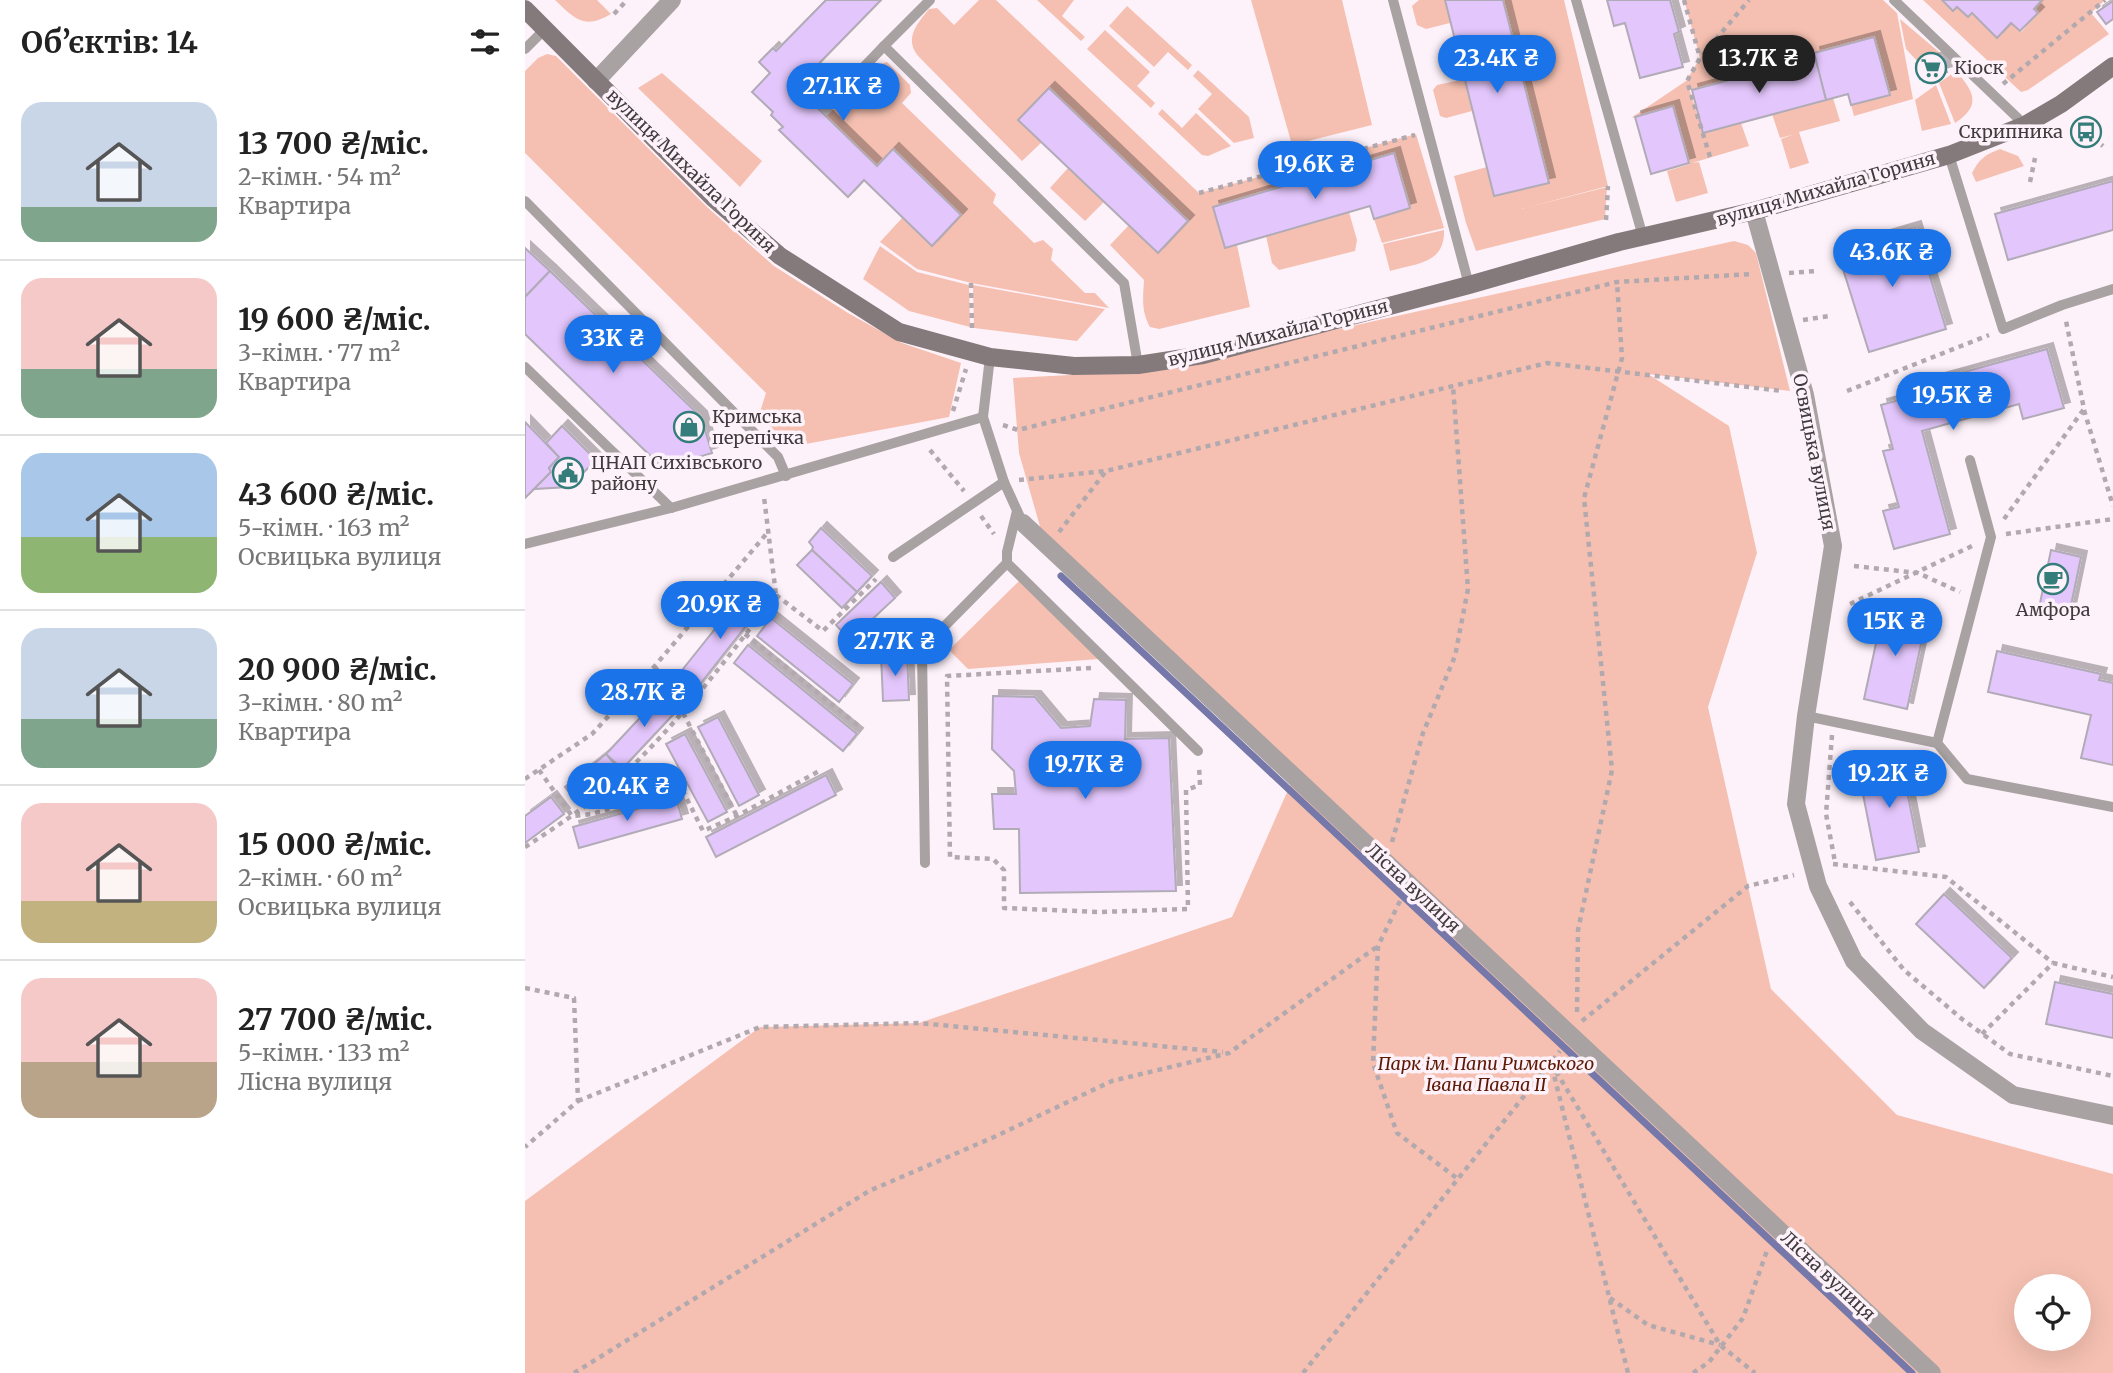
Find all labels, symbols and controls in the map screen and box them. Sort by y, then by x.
text: Об’єктів: 14 [21,23,198,61]
icon: filters [466,23,504,61]
pin: 23.4K ₴ [1432,36,1562,95]
pin: 13.7K ₴ [1694,36,1824,95]
text: 23.4K ₴ [1454,43,1540,72]
text: 13.7K ₴ [1718,43,1800,72]
supermarket icon: Кіоск [1914,51,1948,85]
place label: Кіоск [1954,56,2004,79]
pin: 27.1K ₴ [778,64,908,123]
text: 27.1K ₴ [803,71,883,100]
street label: вулиця Михайла Гориня [602,84,781,258]
bus stop icon: Скрипника [2069,115,2103,149]
place label: Скрипника [1959,120,2063,143]
text: 13 700 ₴/міс. [238,124,429,162]
icon: home [77,130,161,214]
pin: 19.6K ₴ [1250,142,1380,201]
street label: вулиця Михайла Гориня [1714,146,1938,231]
text: 19.6K ₴ [1274,149,1356,178]
text: 2-кімн. · 54 m² [238,162,401,191]
text: Квартира [238,191,351,220]
pin: 43.6K ₴ [1827,230,1957,289]
text: 43.6K ₴ [1849,237,1935,266]
street label: вулиця Михайла Гориня [1165,294,1391,371]
text: 19 600 ₴/міс. [238,300,431,338]
icon: home [77,306,161,390]
pin: 33K ₴ [564,316,662,375]
text: 33K ₴ [581,323,645,352]
text: 3-кімн. · 77 m² [238,338,400,367]
text: Квартира [238,367,351,396]
street label: Освицька вулиця [1788,372,1841,532]
pin: 19.5K ₴ [1888,372,2018,432]
text: 19.5K ₴ [1912,380,1994,409]
place label: Кримська перепічка [712,405,804,449]
shop icon: Кримська перепічка [672,410,706,444]
place label: ЦНАП Сихівського району [591,451,762,495]
public building icon: ЦНАП Сихівського району [551,456,585,490]
text: 43 600 ₴/міс. [238,475,434,513]
icon: home [77,481,161,565]
text: 5-кімн. · 163 m² [238,513,409,542]
text: Освицька вулиця [238,542,441,571]
cafe icon: Амфора [2036,562,2070,596]
pin: 20.9K ₴ [655,582,785,641]
text: 20.9K ₴ [677,589,763,618]
pin: 15K ₴ [1846,598,1944,658]
place label: Амфора [2015,598,2091,621]
text: 15K ₴ [1863,606,1927,635]
pin: 27.7K ₴ [830,618,960,678]
text: 27.7K ₴ [854,626,936,655]
text: 20 900 ₴/міс. [238,650,437,688]
icon: home [77,656,161,740]
pin: 28.7K ₴ [579,670,709,729]
text: 28.7K ₴ [601,677,687,706]
text: 3-кімн. · 80 m² [238,688,402,717]
text: Квартира [238,717,351,746]
pin: 19.7K ₴ [1020,742,1150,801]
text: 19.7K ₴ [1045,749,1125,778]
pin: 19.2K ₴ [1824,750,1954,810]
text: 19.2K ₴ [1848,758,1930,787]
pin: 20.4K ₴ [562,764,692,823]
text: 20.4K ₴ [583,771,671,800]
text: 15 000 ₴/міс. [238,825,432,863]
icon: home [77,831,161,915]
street label: Лісна вулиця [1361,838,1466,937]
text: 2-кімн. · 60 m² [238,863,402,892]
text: Освицька вулиця [238,892,441,921]
text: 27 700 ₴/міс. [238,1000,433,1038]
icon: home [77,1006,161,1090]
text: 5-кімн. · 133 m² [238,1038,409,1067]
park label: Парк ім. Папи Римського Івана Павла ІІ [1378,1052,1594,1096]
text: Лісна вулиця [238,1067,392,1096]
street label: Лісна вулиця [1776,1226,1881,1325]
map controls [2014,1274,2091,1351]
button: locate [2014,1274,2091,1351]

